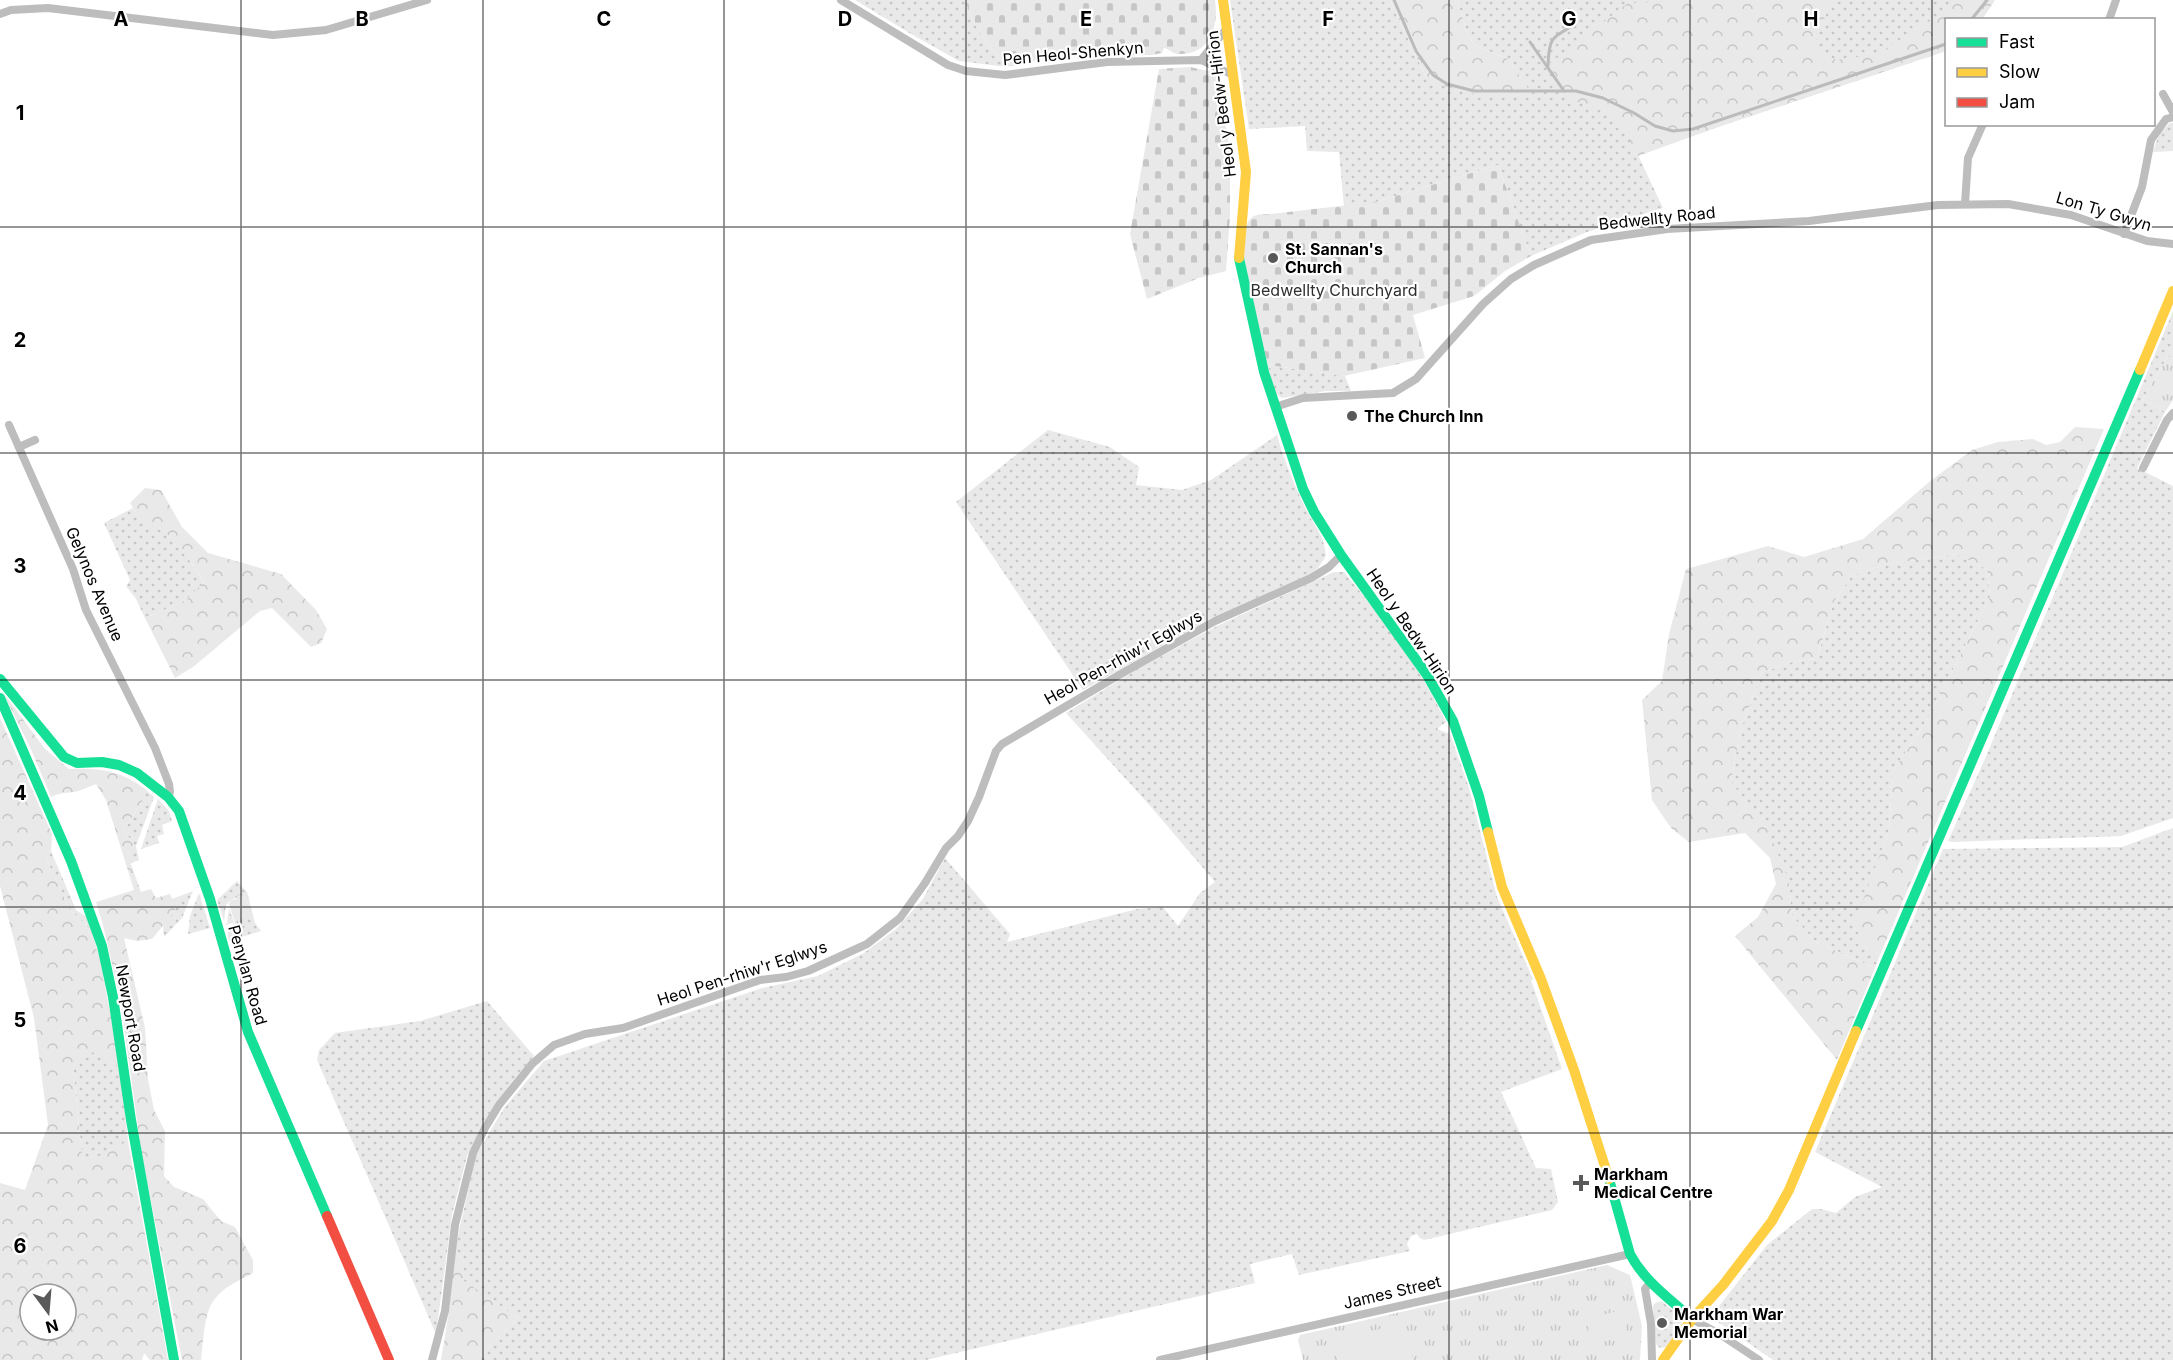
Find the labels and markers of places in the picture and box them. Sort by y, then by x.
place label: St. Sannan's Church [1285,239,1383,277]
marker: St. Sannan's Church [1266,251,1280,265]
place label: The Church Inn [1364,406,1483,426]
marker: The Church Inn [1345,409,1359,423]
place label: Markham Medical Centre [1594,1164,1713,1202]
marker: Markham Medical Centre [1572,1174,1590,1192]
place label: Markham War Memorial [1674,1304,1784,1342]
marker: Markham War Memorial [1655,1316,1669,1330]

